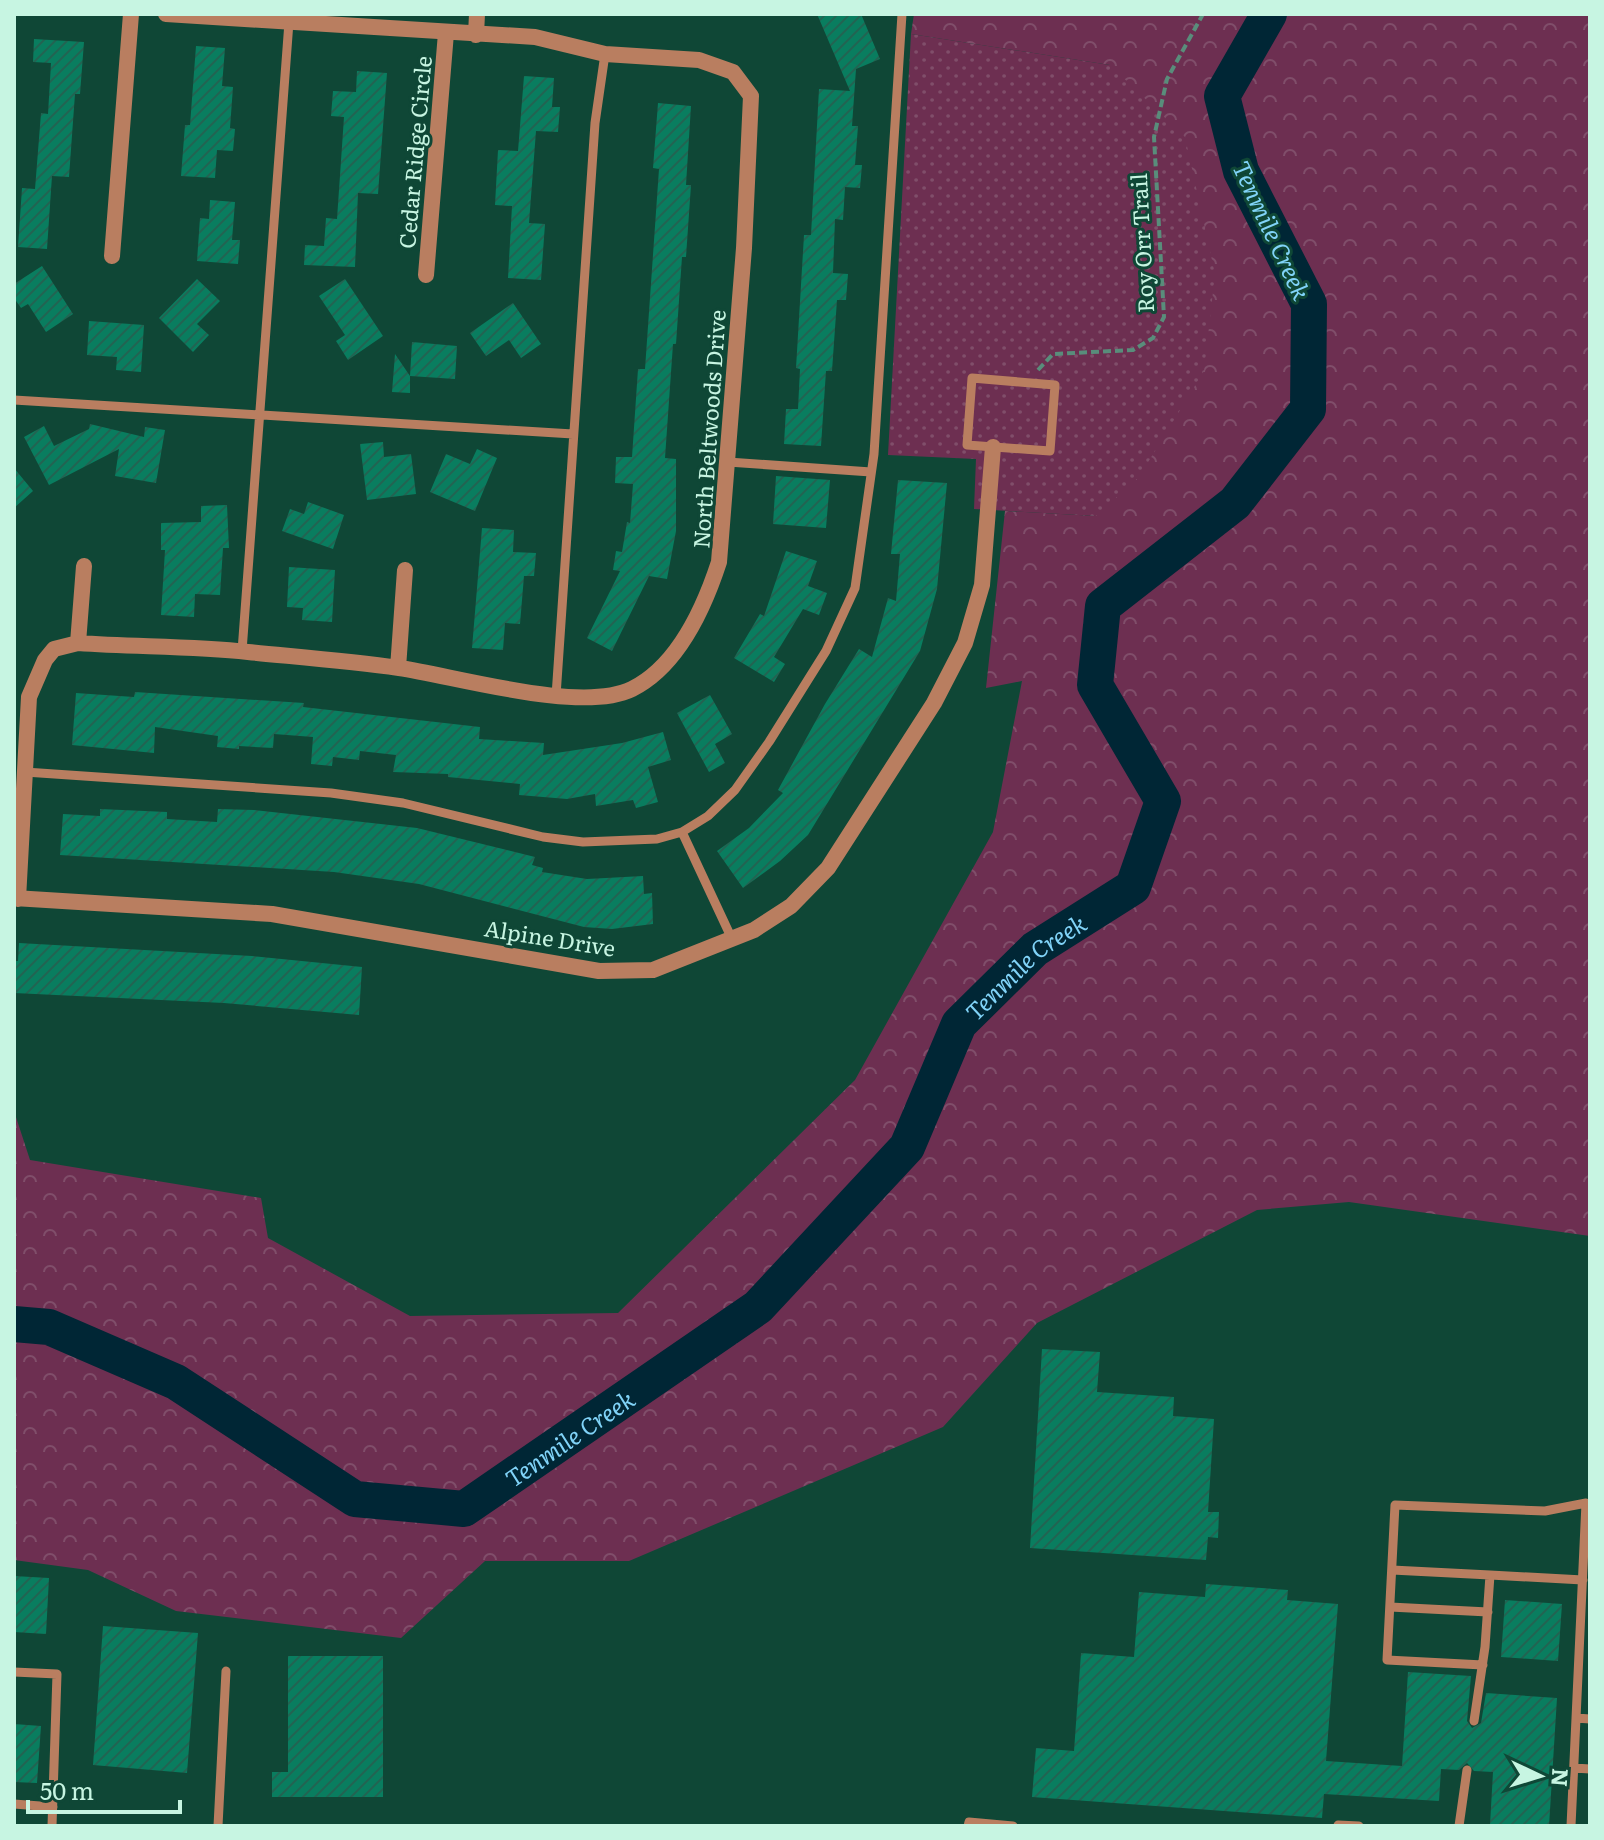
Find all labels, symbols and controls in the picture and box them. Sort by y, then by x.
street label: Cedar Ridge Circle [389,54,439,250]
water label: Tenmile Creek [1226,155,1321,306]
street label: Roy Orr Trail [1121,172,1161,314]
street label: North Beltwoods Drive [683,308,733,550]
water label: Tenmile Creek [956,904,1093,1027]
street label: Alpine Drive [482,910,618,964]
water label: Tenmile Creek [497,1380,641,1494]
north arrow [1500,1736,1580,1816]
scale bar [28,1764,180,1814]
text: N [1544,1767,1579,1788]
text: 50 m [40,1772,94,1807]

